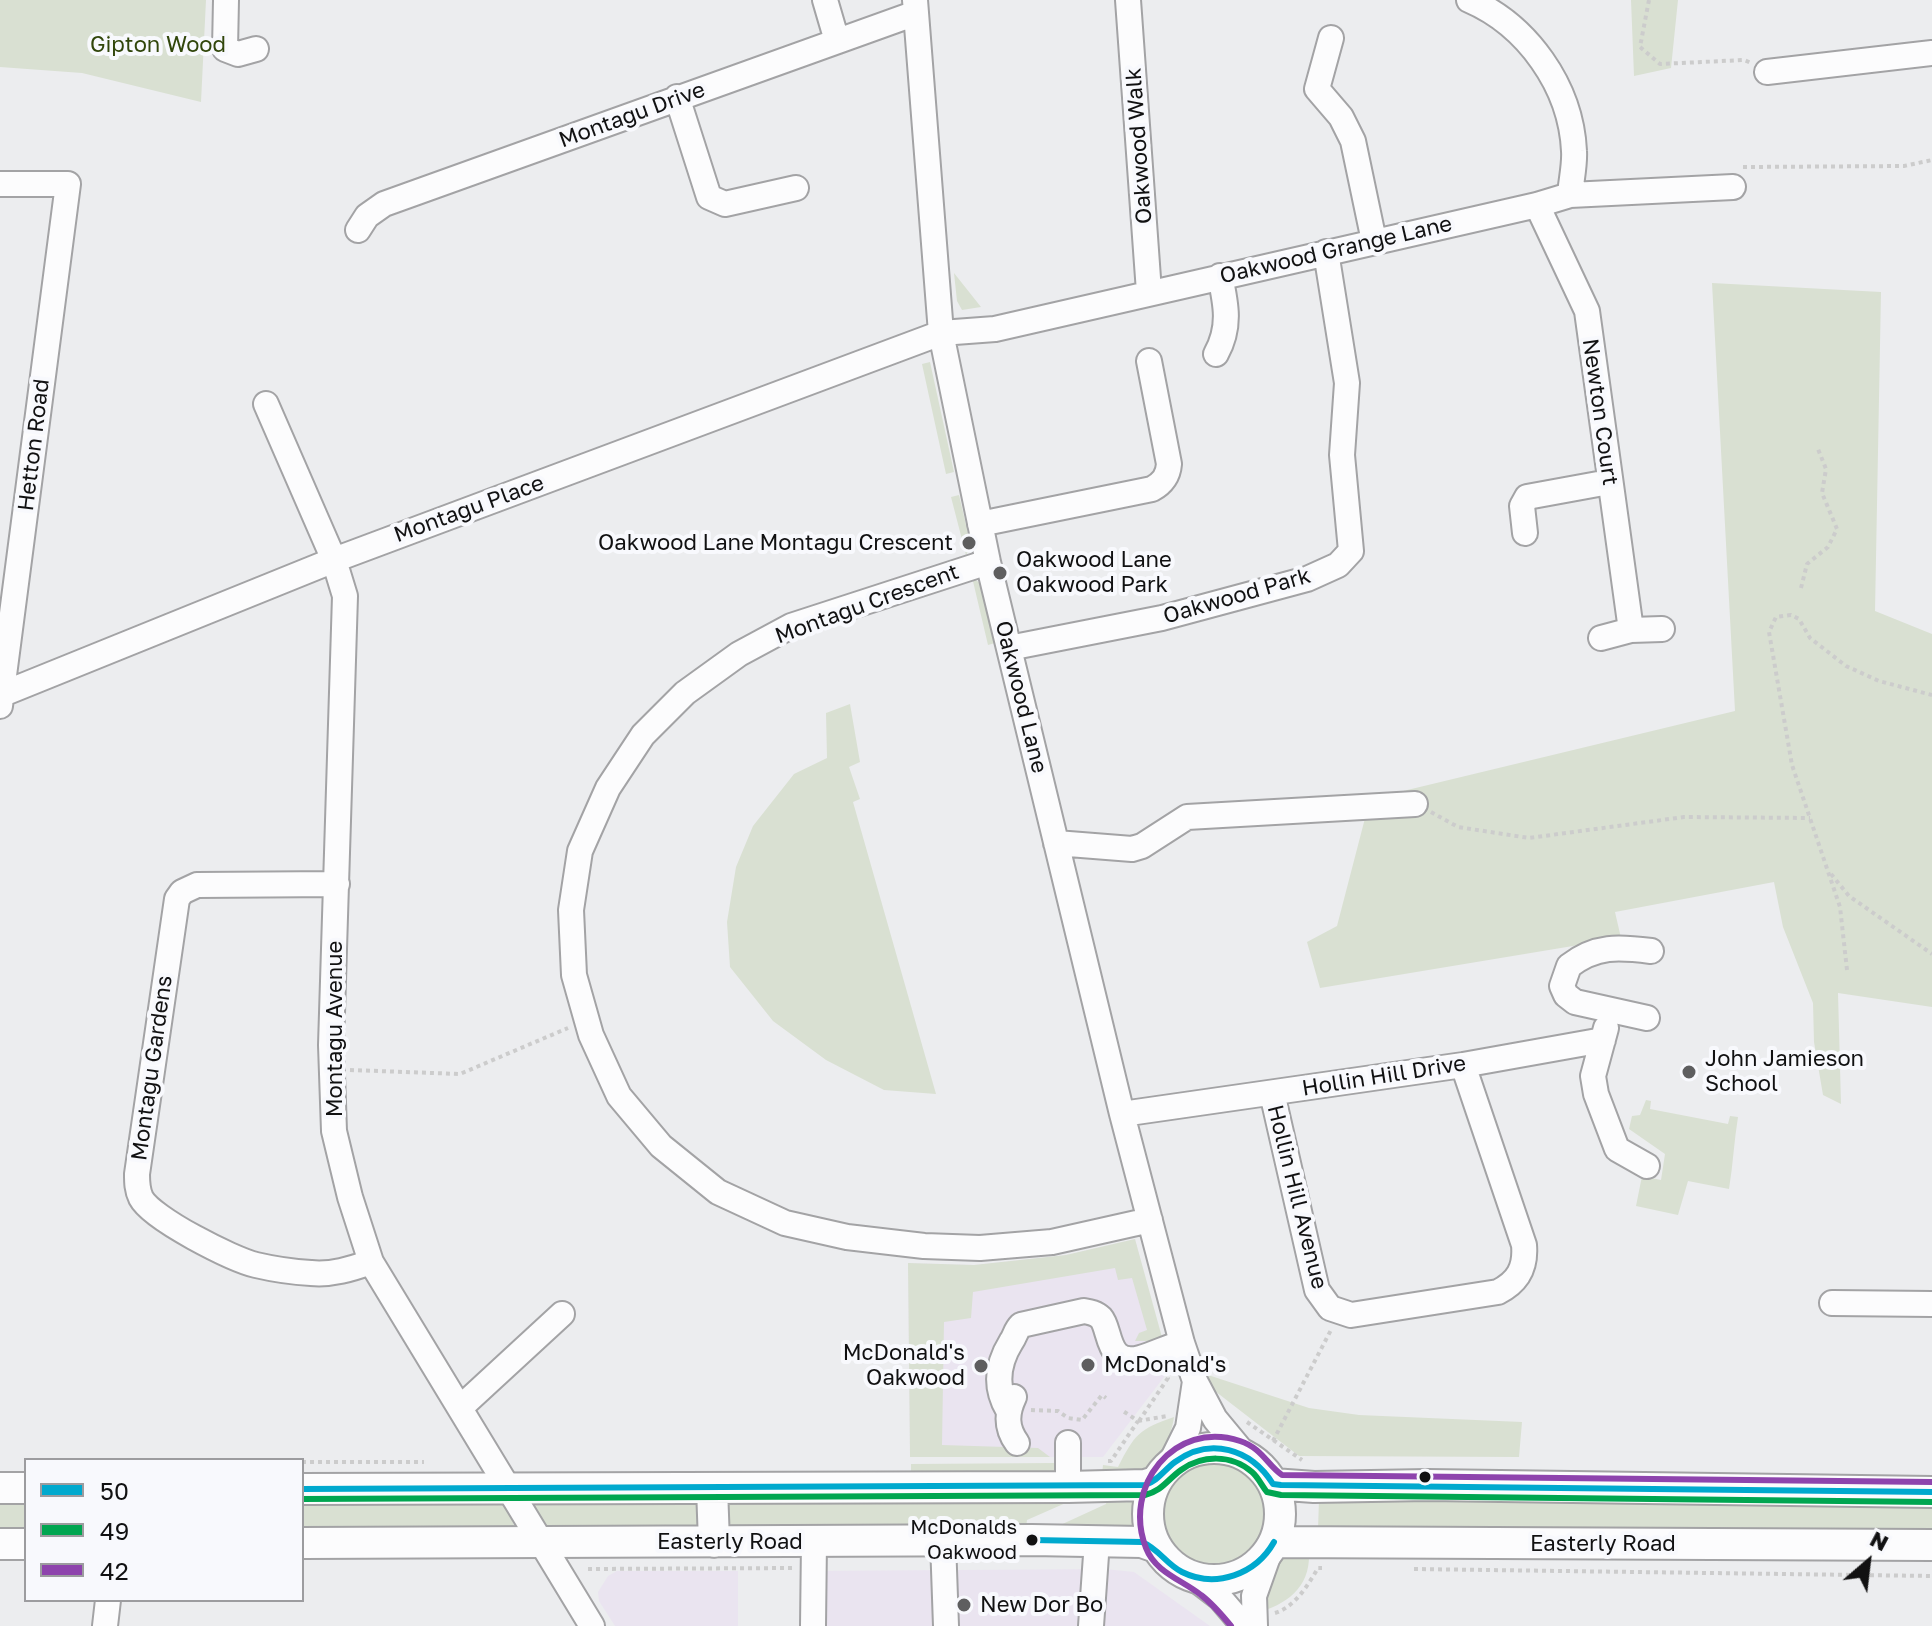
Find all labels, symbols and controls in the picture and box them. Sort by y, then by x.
park label: Gipton Wood [90,32,226,58]
street label: Oakwood Walk [1120,67,1158,225]
street label: Montagu Drive [555,76,709,154]
street label: Oakwood Grange Lane [1217,210,1455,290]
street label: Newton Court [1577,337,1623,487]
street label: Hetton Road [13,377,55,513]
street label: Montagu Place [390,470,548,548]
place label: Oakwood Lane Montagu Crescent [598,530,953,556]
marker: Oakwood Lane Montagu Crescent [960,534,978,552]
place label: Oakwood Lane Oakwood Park [1016,547,1172,598]
street label: Montagu Crescent [772,558,962,650]
street label: Oakwood Park [1160,562,1314,630]
marker: Oakwood Lane Oakwood Park [991,564,1009,582]
street label: Oakwood Lane [989,618,1053,776]
street label: Montagu Avenue [322,941,348,1117]
street label: Montagu Gardens [126,974,178,1162]
place label: John Jamieson School [1705,1046,1864,1098]
street label: Hollin Hill Drive [1300,1050,1468,1102]
marker: John Jamieson School [1680,1063,1698,1081]
street label: Hollin Hill Avenue [1261,1102,1333,1292]
place label: McDonald's Oakwood [843,1340,965,1392]
place label: McDonald's [1104,1352,1226,1378]
marker: McDonald's [1079,1356,1097,1374]
marker: McDonald's Oakwood [972,1357,990,1375]
legend [24,1458,304,1602]
unlabelled marker [1417,1469,1433,1485]
text: 50 [100,1476,129,1505]
text: 49 [100,1516,129,1545]
place label: McDonalds Oakwood [910,1516,1017,1563]
north arrow [1828,1522,1908,1602]
text: N [1866,1525,1893,1556]
street label: Easterly Road [657,1529,803,1555]
street label: Easterly Road [1530,1531,1676,1557]
marker: McDonalds Oakwood [1024,1532,1040,1548]
text: 42 [100,1556,129,1585]
place label: New Dor Bo [980,1592,1103,1618]
marker: New Dor Bo [955,1596,973,1614]

